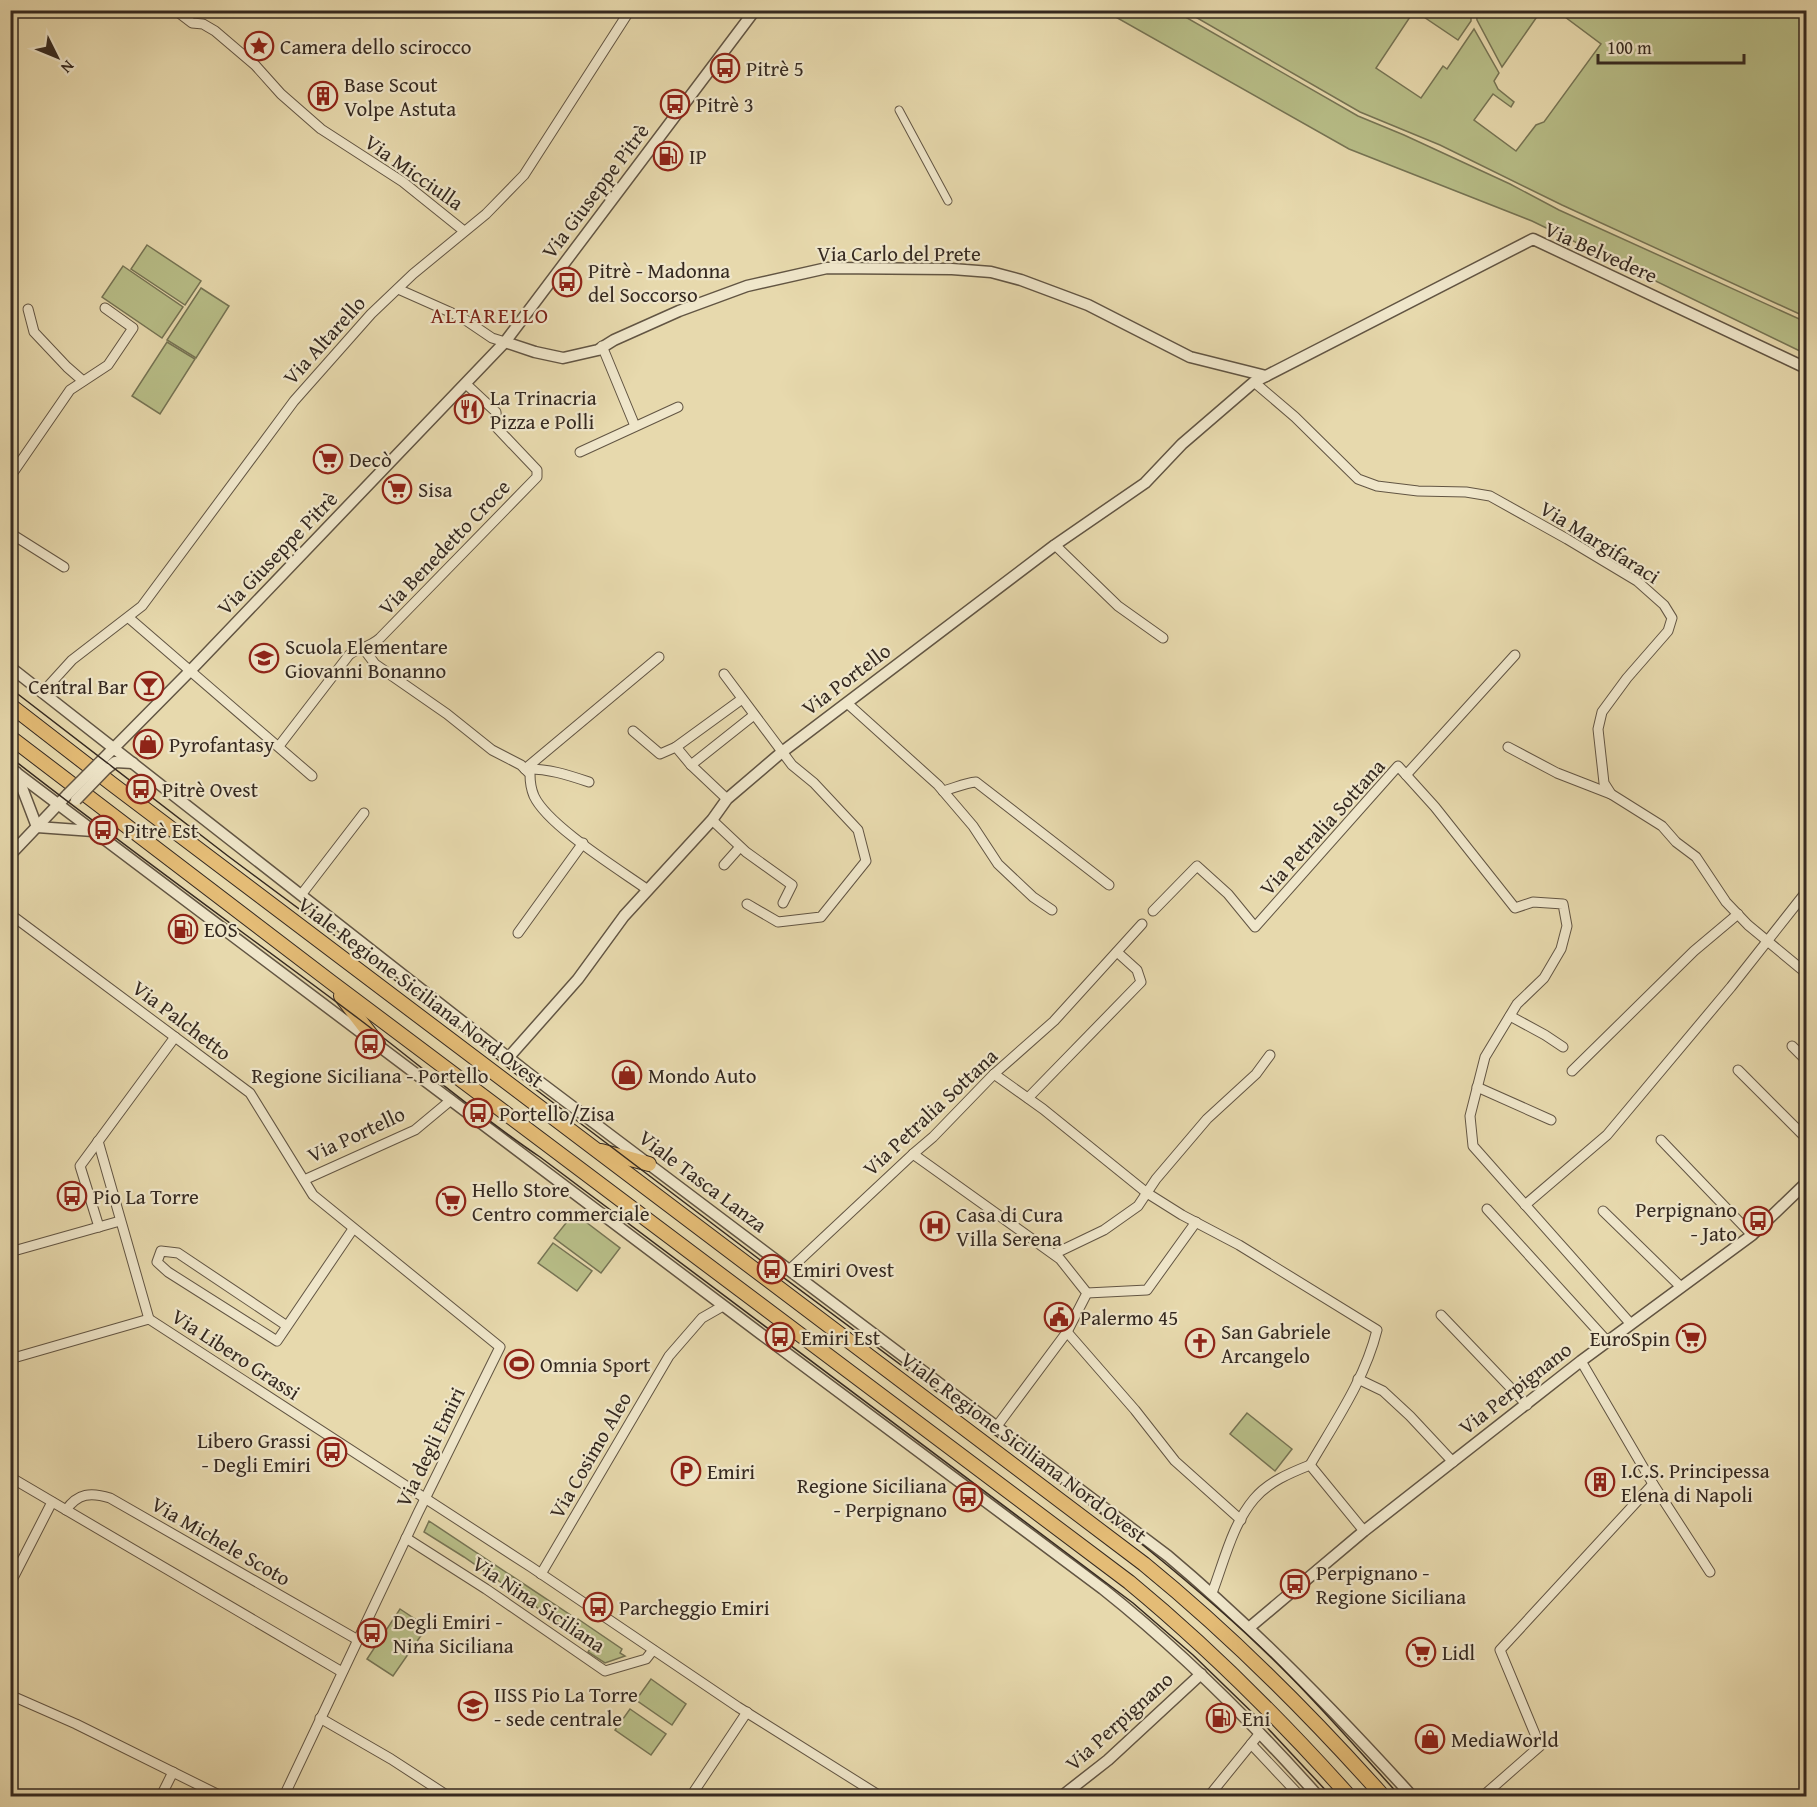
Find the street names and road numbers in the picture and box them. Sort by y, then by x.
street label: Via Giuseppe Pitrè [534,117,656,265]
street label: Via Micciulla [358,126,470,218]
street label: Via Belvedere [1539,213,1663,291]
street label: Via Carlo del Prete [817,238,981,269]
street label: Via Altarello [275,288,373,392]
street label: Via Benedetto Croce [371,472,517,622]
street label: Via Giuseppe Pitrè [209,484,345,622]
street label: Via Margifaraci [1534,493,1666,591]
street label: Via Portello [795,635,897,723]
street label: Via Petralia Sottana [1252,752,1392,902]
street label: Viale Regione Siciliana Nord Ovest [291,889,551,1096]
street label: Via Palchetto [126,972,238,1068]
street label: Via Petralia Sottana [855,1041,1005,1183]
street label: Via Portello [302,1098,410,1170]
street label: Viale Tasca Lanza [632,1122,774,1240]
street label: Via Libero Grassi [165,1301,307,1407]
street label: Via Perpignano [1452,1334,1578,1442]
street label: Viale Regione Siciliana Nord Ovest [894,1344,1154,1551]
street label: Via degli Emiri [387,1382,473,1512]
street label: Via Cosimo Aleo [541,1386,639,1524]
street label: Via Michele Scoto [145,1488,297,1594]
street label: Via Nina Siciliana [466,1548,612,1660]
street label: Via Perpignano [1058,1664,1180,1778]

